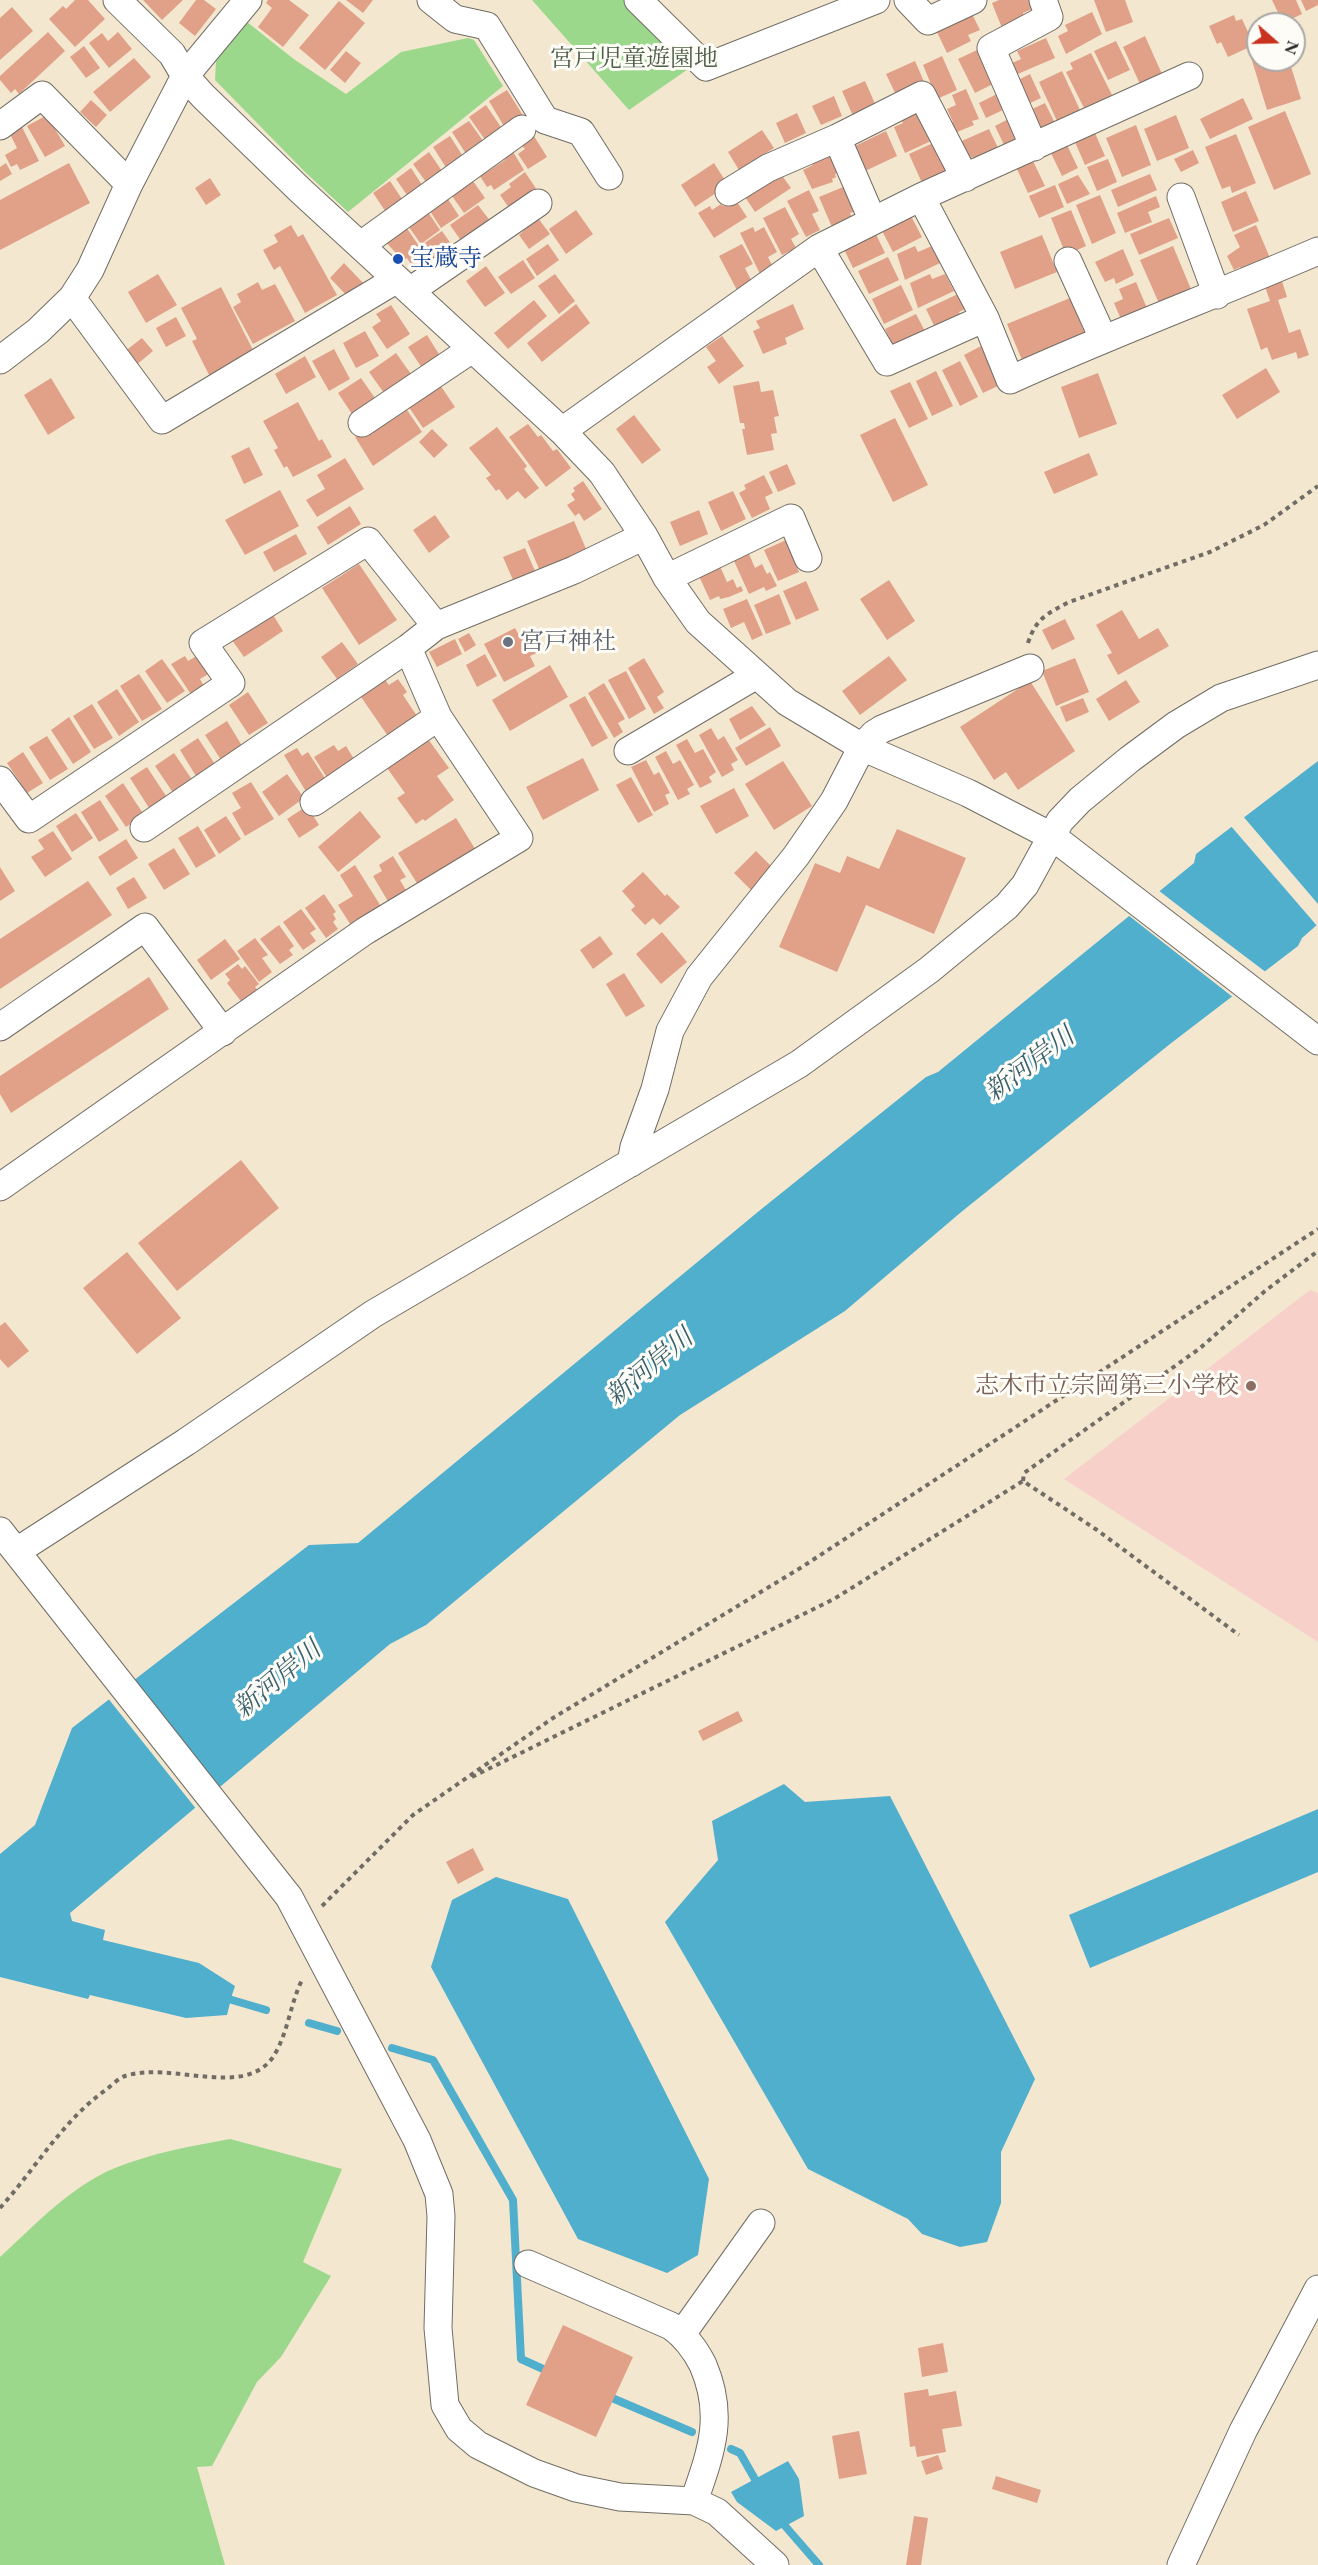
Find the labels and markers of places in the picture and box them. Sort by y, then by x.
place label: 宝蔵寺 [410,245,482,273]
marker: 宝蔵寺 [391,252,405,266]
place label: 宮戸神社 [520,628,616,656]
marker: 宮戸神社 [501,635,515,649]
place label: 志木市立宗岡第三小学校 [975,1372,1239,1400]
marker: 志木市立宗岡第三小学校 [1244,1379,1258,1393]

